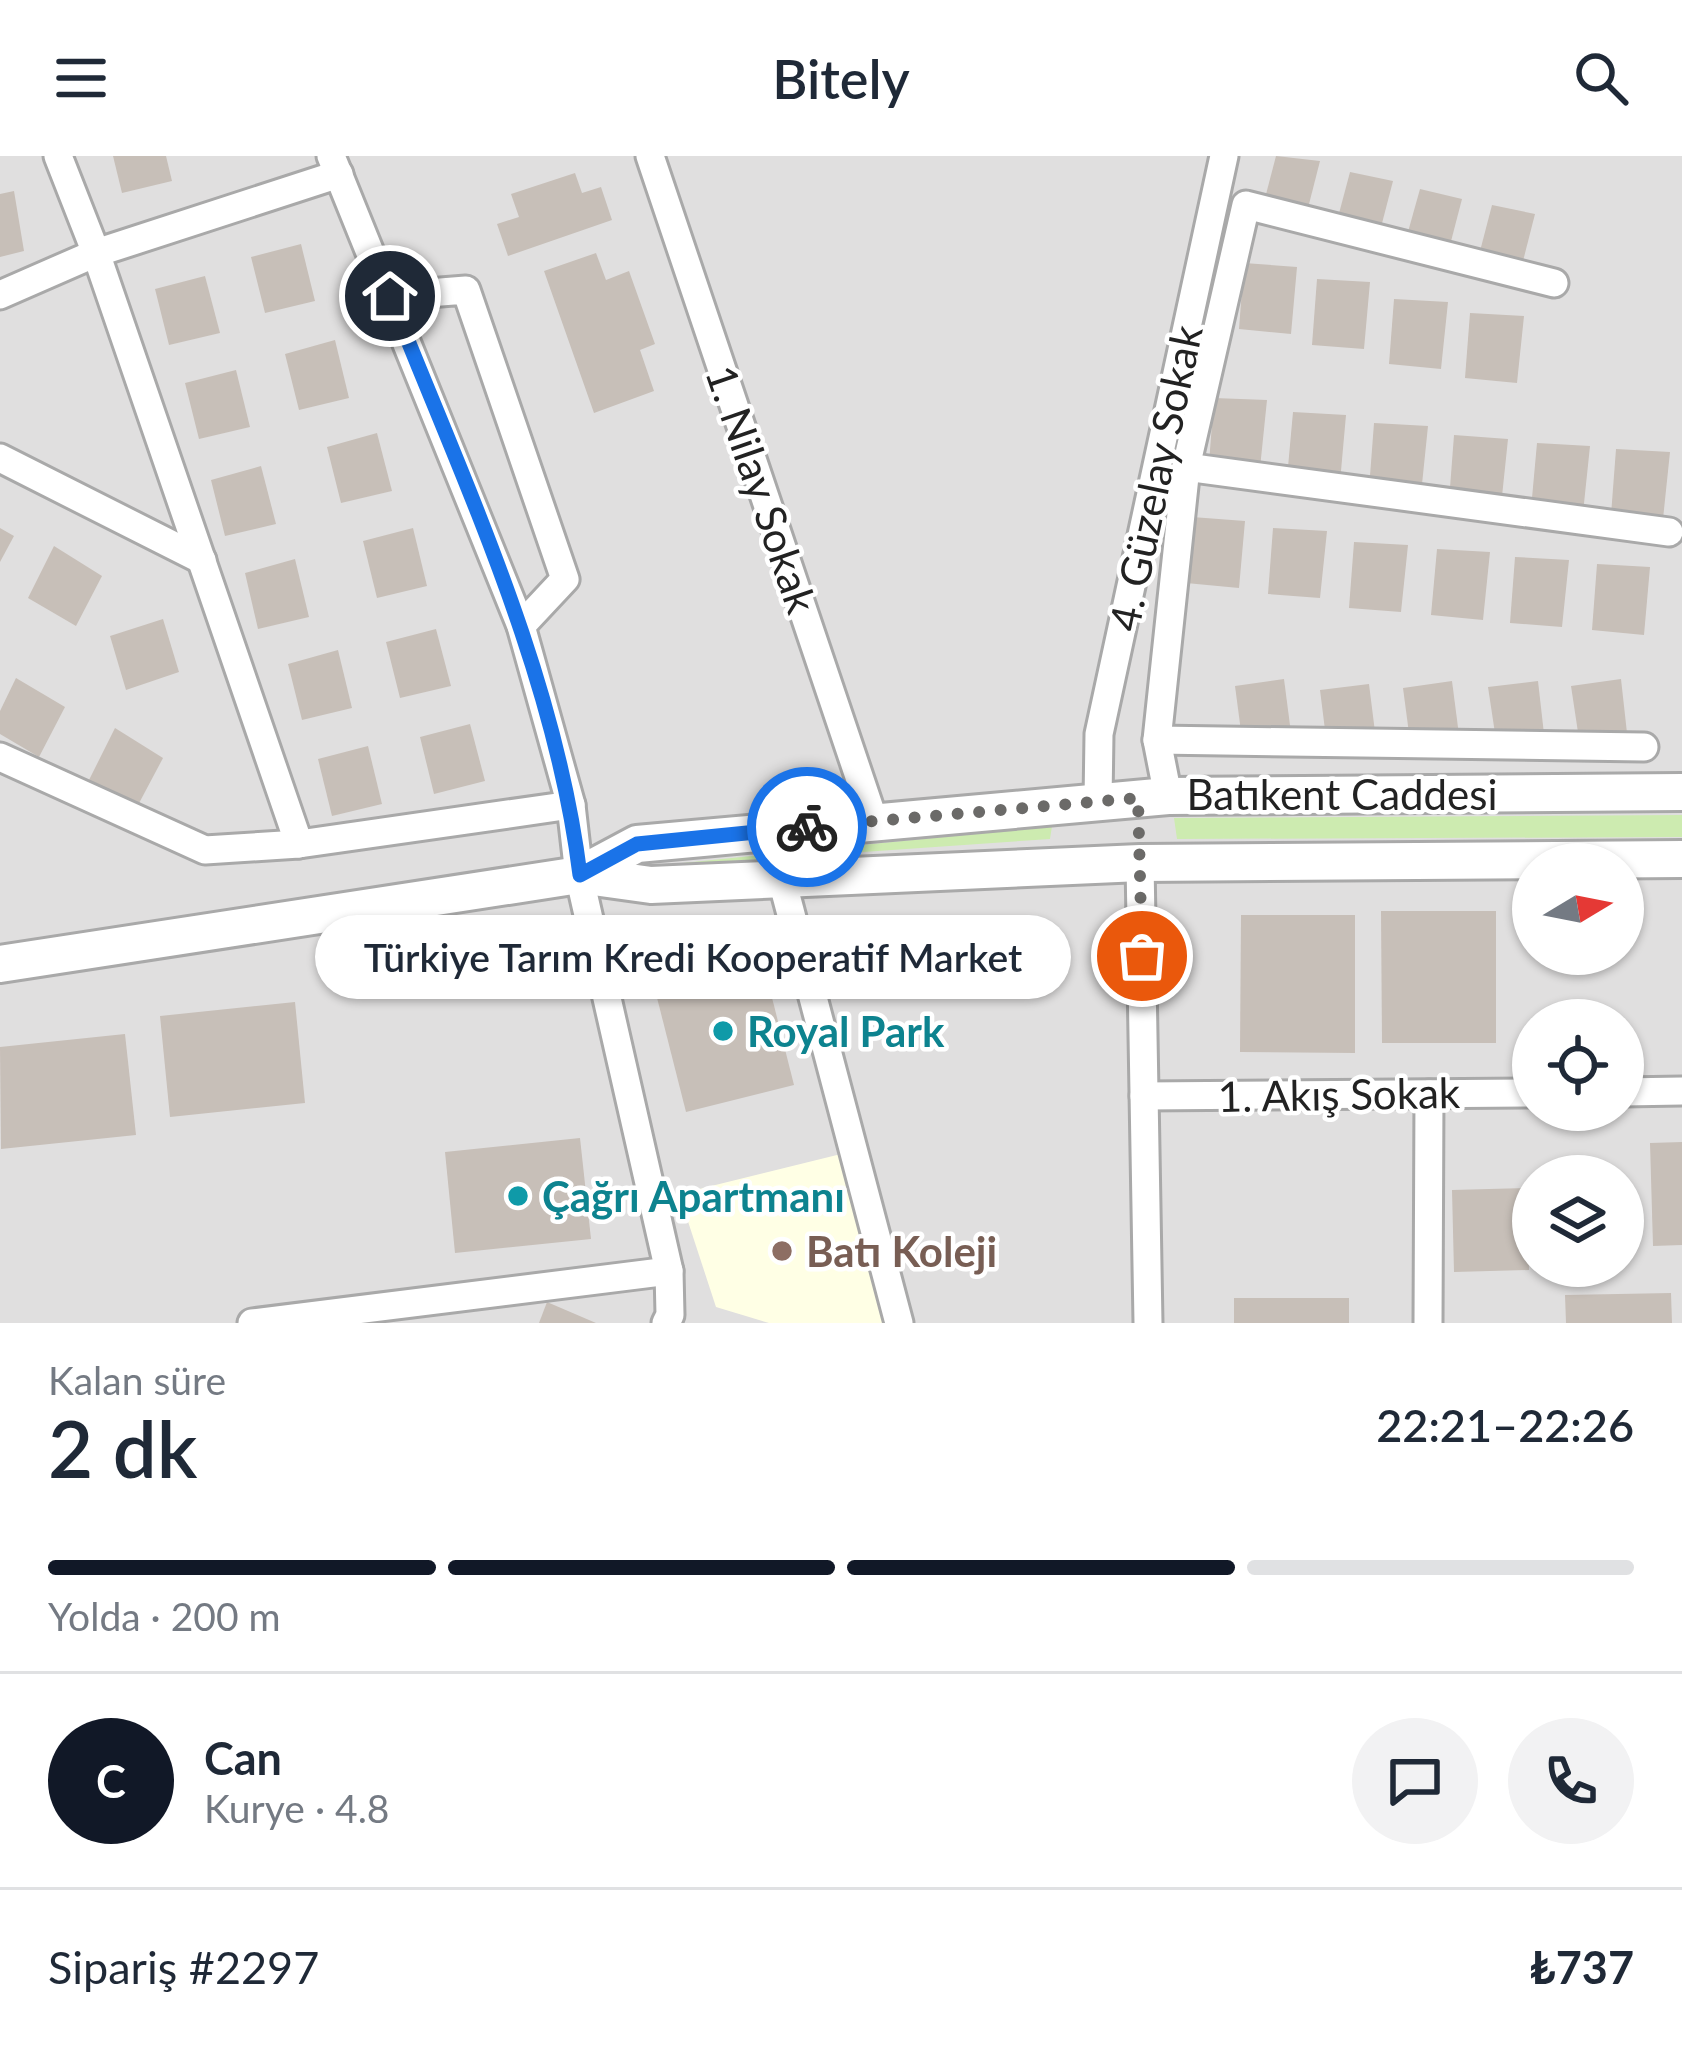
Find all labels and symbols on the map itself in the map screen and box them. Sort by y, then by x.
pin [339,245,441,347]
street label: 4. Güzelay Sokak [1098,320,1212,635]
street label: 1. Nilay Sokak [696,359,828,620]
courier [747,767,867,887]
street label: Batıkent Caddesi [1187,769,1497,819]
north arrow [1512,843,1644,975]
pin [1091,905,1193,1007]
callout: Türkiye Tarım Kredi Kooperatif Market [314,914,1070,998]
place label: Royal Park [747,1006,945,1056]
marker: Royal Park [710,1018,736,1044]
street label: 1. Akış Sokak [1217,1067,1461,1121]
place label: Çağrı Apartmanı [542,1171,845,1221]
marker: Çağrı Apartmanı [505,1183,531,1209]
place label: Batı Koleji [806,1226,997,1276]
marker: Batı Koleji [769,1238,795,1264]

